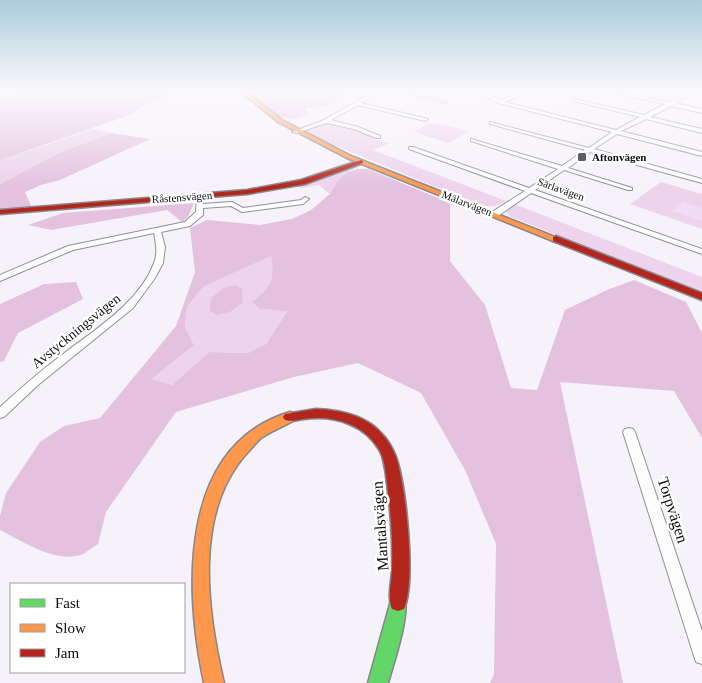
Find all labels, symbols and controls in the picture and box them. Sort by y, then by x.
marker: Aftonvägen [576,151,588,163]
place label: Aftonvägen [592,151,646,163]
street label: Särlavägen [536,175,586,203]
street label: Mälarvägen [440,188,494,218]
street label: Råstensvägen [151,189,213,205]
street label: Avstyckningsvägen [29,291,123,371]
street label: Torpvägen [653,475,692,545]
street label: Mantalsvägen [368,481,393,571]
legend [10,583,185,673]
text: Fast [55,595,81,611]
text: Slow [55,620,86,636]
text: Jam [55,645,79,661]

